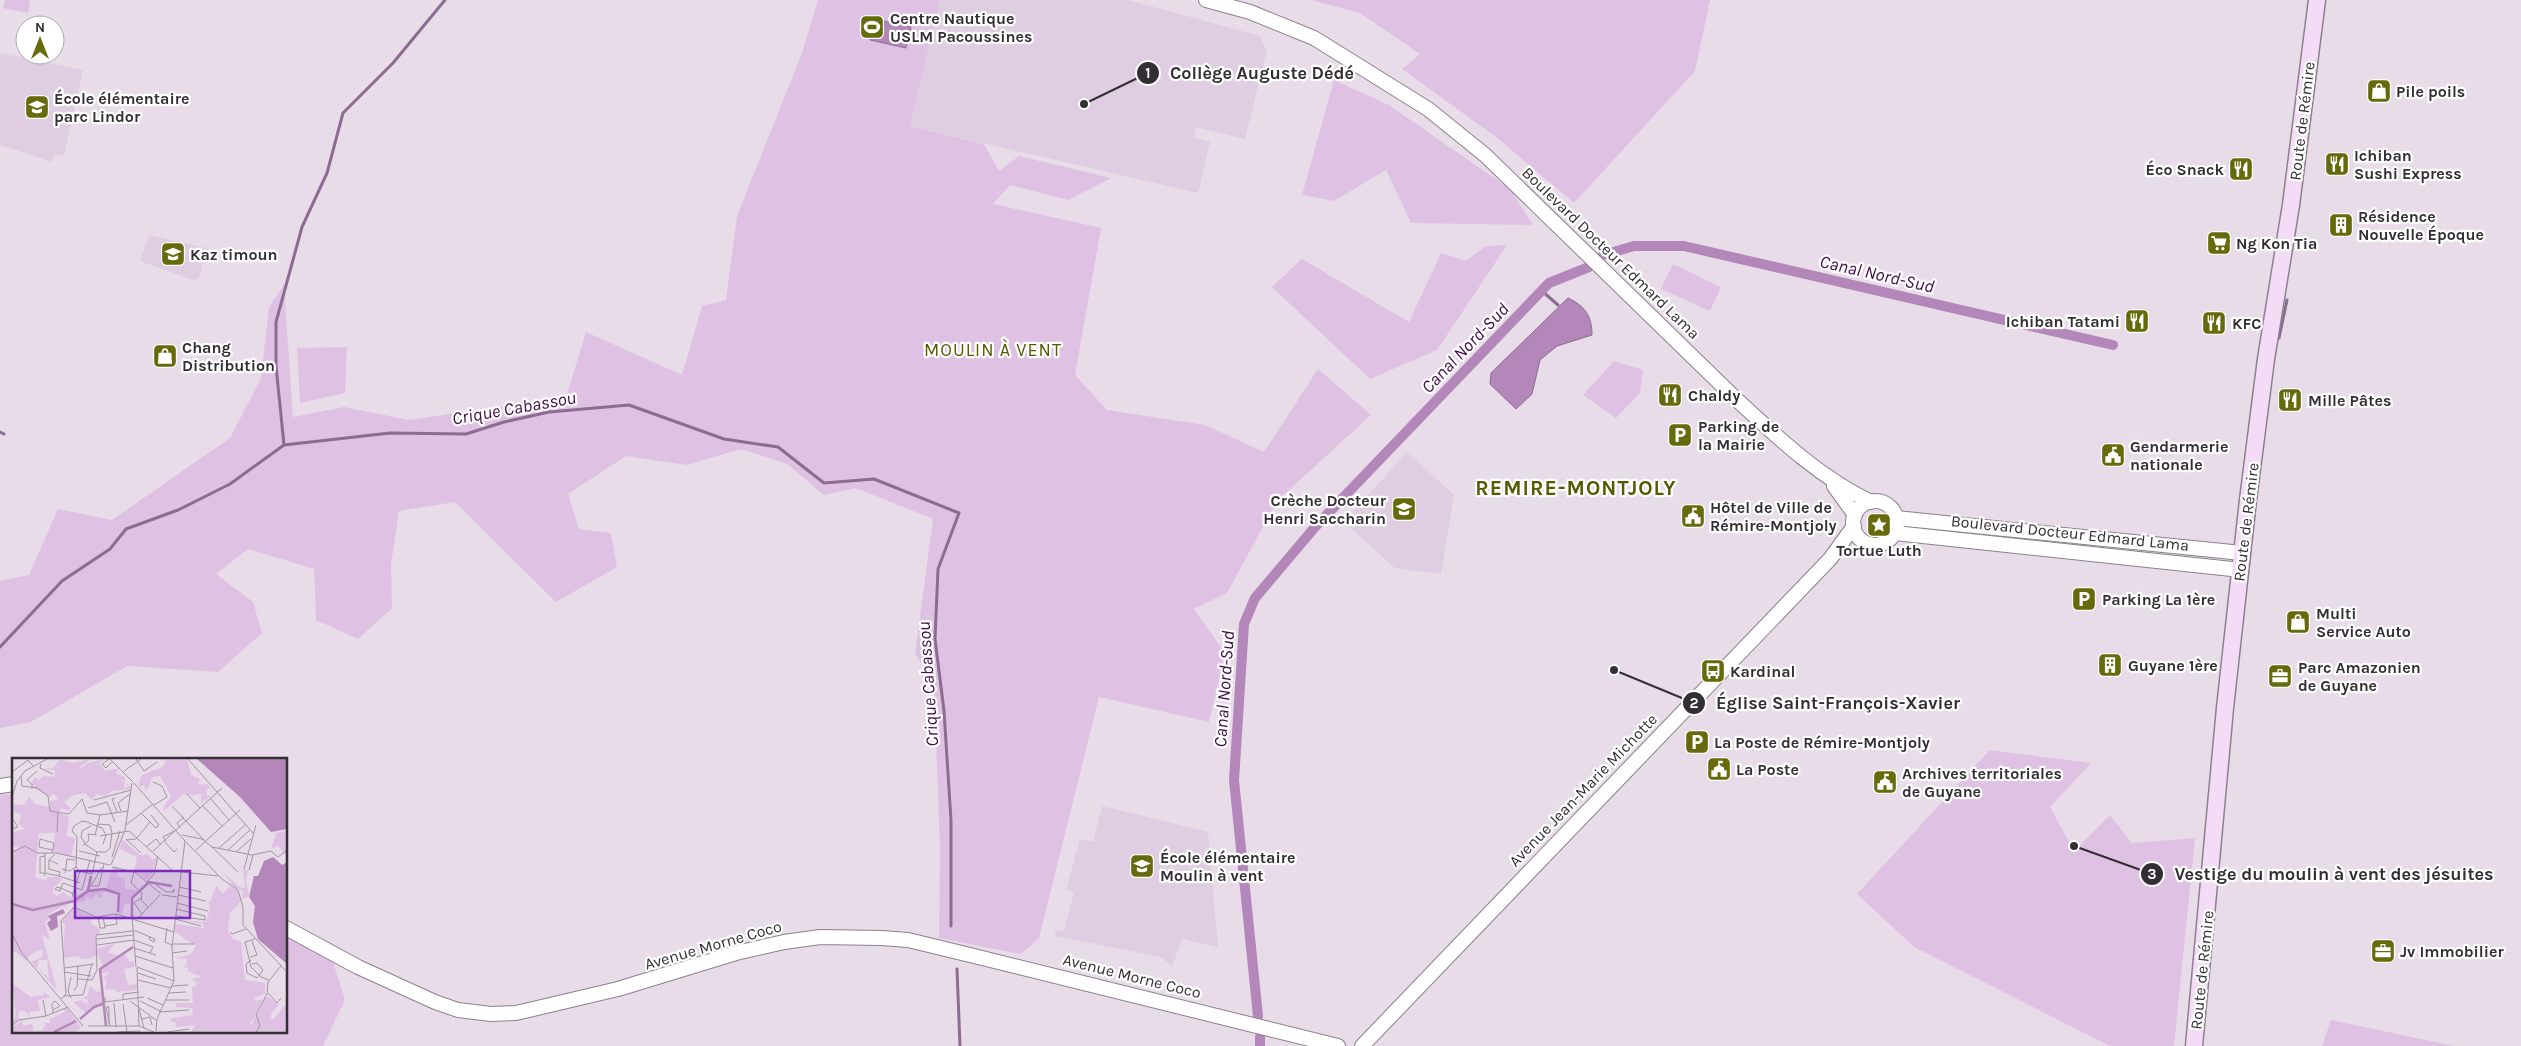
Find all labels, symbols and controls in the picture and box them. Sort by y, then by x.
place label: Centre Nautique USLM Pacoussines [890,9,1032,46]
sports icon: Centre Nautique USLM Pacoussines [859,14,885,40]
north arrow [15,15,65,65]
text: N [35,19,45,36]
callout: Collège Auguste Dédé [1135,57,1364,90]
street label: Route de Rémire [2285,61,2319,181]
text: Collège Auguste Dédé [1170,62,1354,84]
text: 1 [1145,64,1151,82]
shop icon: Pile poils [2366,78,2392,104]
place label: Pile poils [2396,82,2465,101]
place label: École élémentaire parc Lindor [54,89,189,126]
school or university icon: École élémentaire parc Lindor [24,94,50,120]
place label: Ichiban Sushi Express [2354,146,2462,183]
restaurant icon: Ichiban Sushi Express [2324,151,2350,177]
restaurant icon: Éco Snack [2228,156,2254,182]
place label: Éco Snack [2146,160,2225,179]
street label: Boulevard Docteur Edmard Lama [1518,163,1704,343]
place label: Résidence Nouvelle Époque [2358,207,2484,244]
building icon: Résidence Nouvelle Époque [2328,212,2354,238]
supermarket icon: Ng Kon Tia [2206,230,2232,256]
place label: Ng Kon Tia [2236,234,2317,253]
school or university icon: Kaz timoun [160,241,186,267]
place label: Kaz timoun [190,245,278,264]
water label: Canal Nord-Sud [1818,250,1937,298]
water label: Canal Nord-Sud [1416,298,1514,398]
restaurant icon: Ichiban Tatami [2124,308,2150,334]
restaurant icon: KFC [2201,310,2227,336]
place label: Ichiban Tatami [2006,312,2120,331]
place label: KFC [2232,314,2261,333]
place label: Chang Distribution [182,338,275,375]
district label: MOULIN À VENT [924,338,1062,361]
shop icon: Chang Distribution [152,343,178,369]
restaurant icon: Chaldy [1657,382,1683,408]
water label: Crique Cabassou [450,386,578,430]
place label: Chaldy [1688,386,1740,405]
restaurant icon: Mille Pâtes [2277,387,2303,413]
place label: Mille Pâtes [2308,391,2391,410]
place label: Parking de la Mairie [1698,417,1779,454]
parking icon: Parking de la Mairie [1667,422,1693,448]
place label: Gendarmerie nationale [2130,437,2228,474]
public building icon: Gendarmerie nationale [2100,442,2126,468]
street label: Route de Rémire [2229,462,2263,582]
district label: REMIRE-MONTJOLY [1475,476,1677,500]
place label: Crèche Docteur Henri Saccharin [1263,491,1387,528]
school or university icon: Crèche Docteur Henri Saccharin [1391,496,1417,522]
place label: Hôtel de Ville de Rémire-Montjoly [1710,498,1837,535]
public building icon: Hôtel de Ville de Rémire-Montjoly [1680,503,1706,529]
street label: Boulevard Docteur Edmard Lama [1950,511,2190,555]
place icon: Tortue Luth [1866,512,1892,538]
place label: Tortue Luth [1836,541,1922,560]
parking icon: Parking La 1ère [2071,586,2097,612]
place label: Parking La 1ère [2102,590,2215,609]
place label: Multi Service Auto [2316,604,2411,641]
shop icon: Multi Service Auto [2285,609,2311,635]
water label: Crique Cabassou [913,621,943,747]
water label: Canal Nord-Sud [1209,630,1239,748]
building icon: Guyane 1ère [2097,652,2123,678]
place label: Guyane 1ère [2128,656,2218,675]
bus stop icon: Kardinal [1700,658,1726,684]
place label: Parc Amazonien de Guyane [2298,658,2421,695]
place label: Kardinal [1730,662,1795,681]
office icon: Parc Amazonien de Guyane [2267,663,2293,689]
callout: Église Saint-François-Xavier [1681,686,1970,719]
text: Église Saint-François-Xavier [1716,691,1960,714]
text: 2 [1689,694,1699,712]
street label: Avenue Jean-Marie Michotte [1505,710,1661,870]
parking icon: La Poste de Rémire-Montjoly [1684,729,1710,755]
place label: La Poste de Rémire-Montjoly [1714,733,1930,752]
public building icon: La Poste [1706,756,1732,782]
inset map [12,758,288,1034]
place label: La Poste [1736,760,1799,779]
place label: Archives territoriales de Guyane [1902,764,2062,801]
public building icon: Archives territoriales de Guyane [1872,769,1898,795]
place label: École élémentaire Moulin à vent [1160,848,1295,885]
school or university icon: École élémentaire Moulin à vent [1129,853,1155,879]
callout: Vestige du moulin à vent des jésuites [2139,857,2504,890]
text: Vestige du moulin à vent des jésuites [2174,863,2494,885]
text: 3 [2147,865,2157,883]
street label: Route de Rémire [2186,910,2218,1030]
street label: Avenue Morne Coco [642,916,784,974]
office icon: Jv Immobilier [2370,938,2396,964]
place label: Jv Immobilier [2400,942,2504,961]
street label: Avenue Morne Coco [1061,950,1203,1002]

